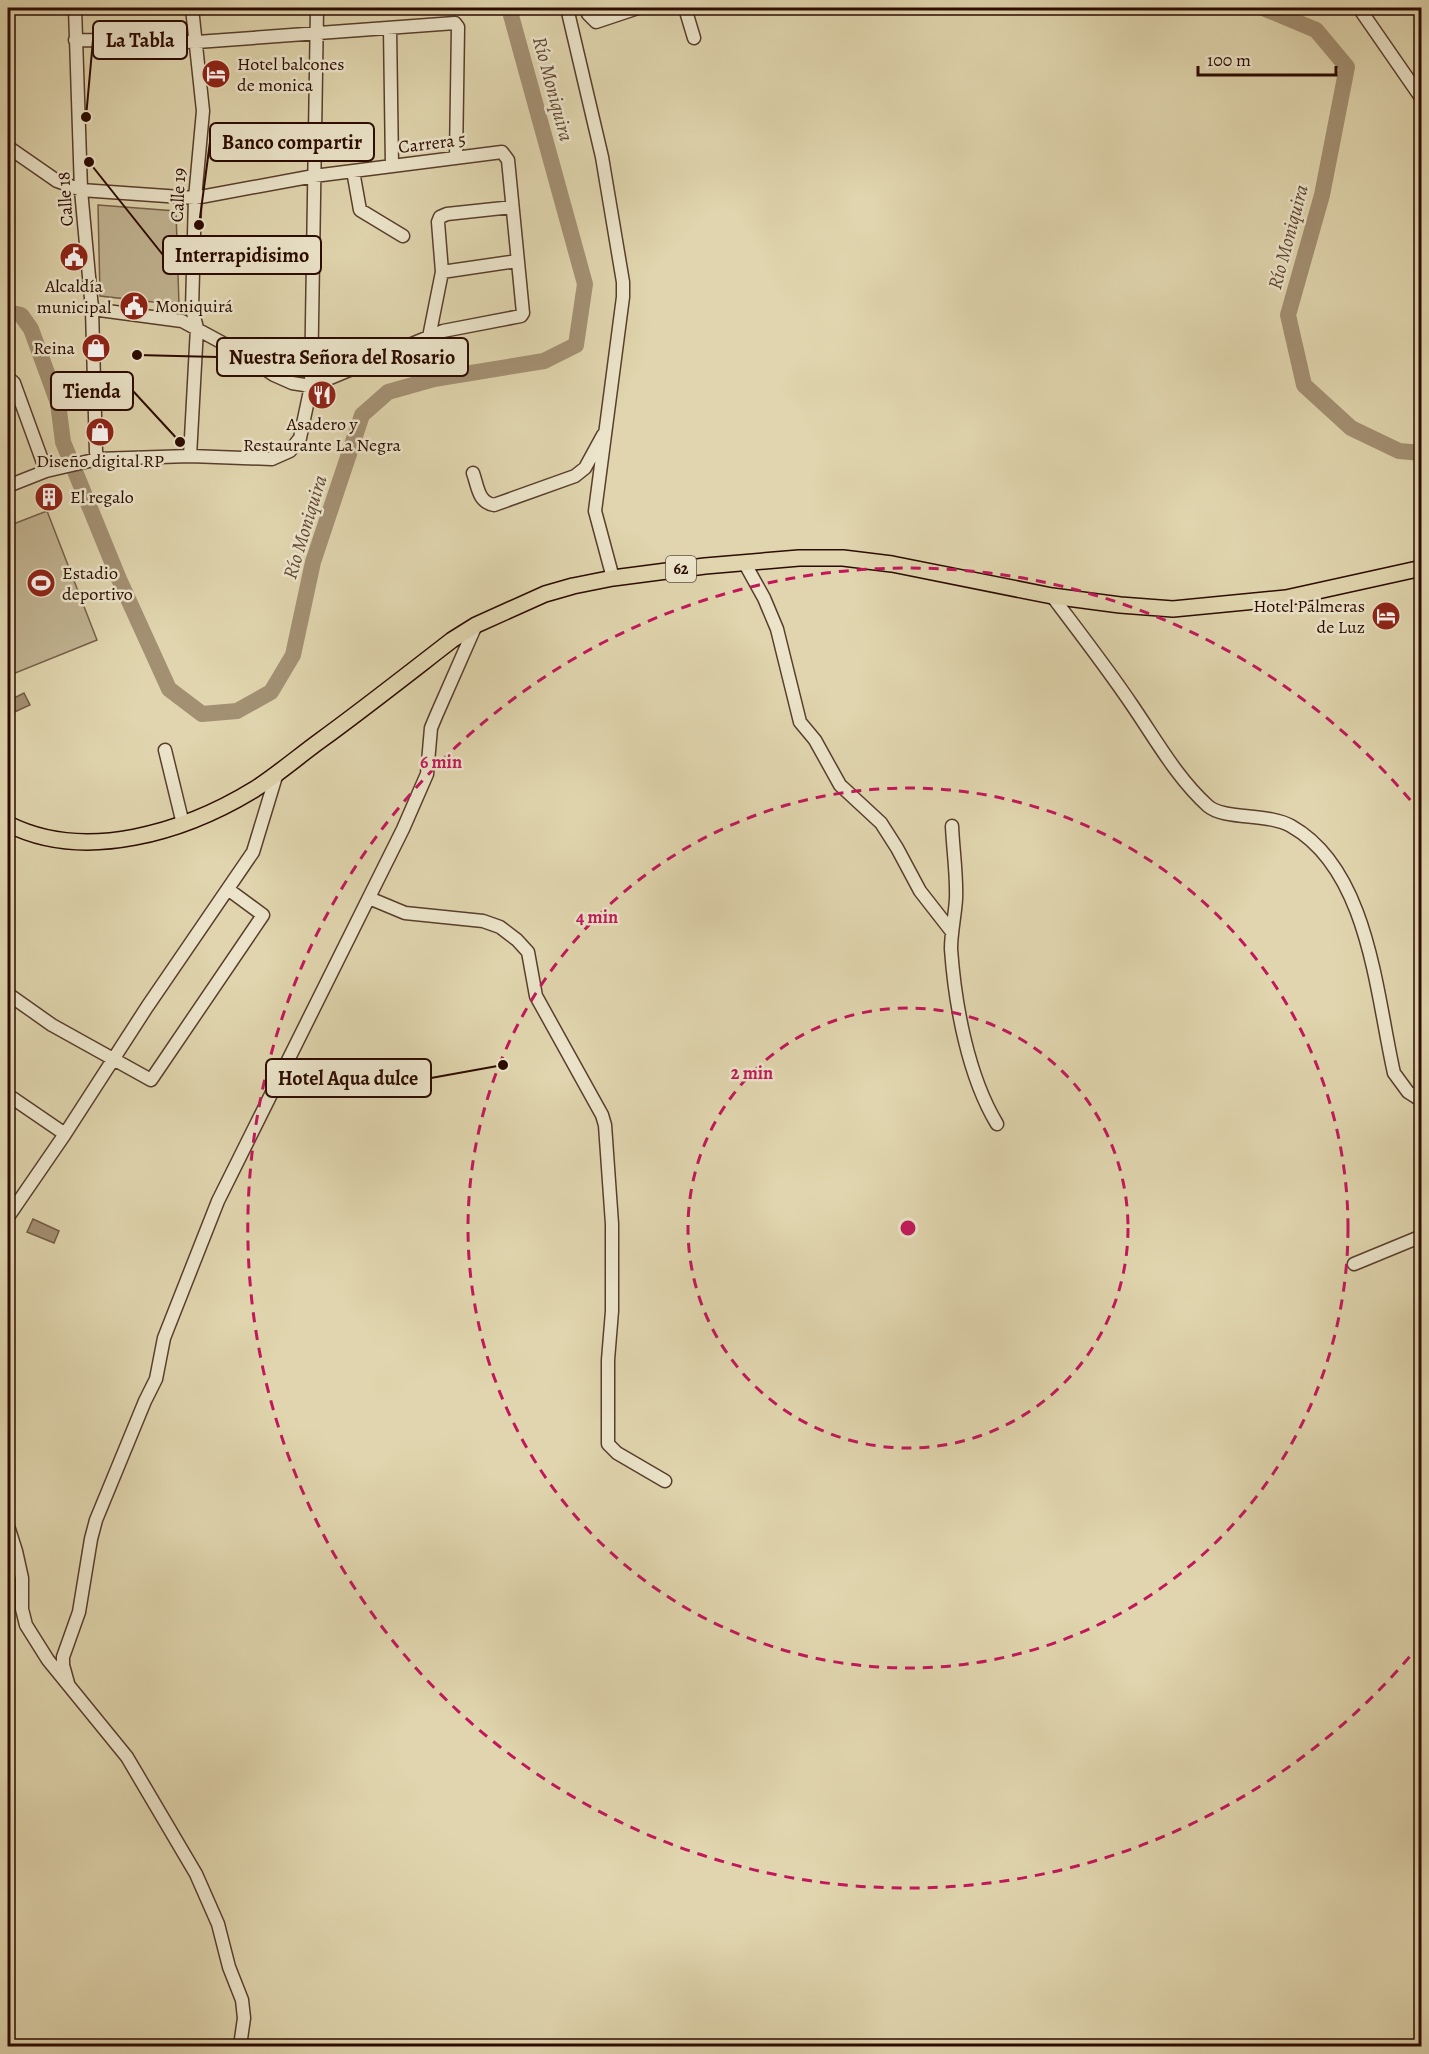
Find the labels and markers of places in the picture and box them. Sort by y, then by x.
callout: La Tabla [93,21,187,59]
place label: Hotel balcones de monica [237,52,345,97]
hotel icon: Hotel balcones de monica [200,58,232,90]
callout: Banco compartir [210,123,374,161]
callout: Interrapidisimo [163,236,321,274]
public building icon: Alcaldía municipal [58,241,90,273]
place label: Alcaldía municipal [37,274,112,319]
public building icon: Moniquirá [118,290,150,322]
place label: Moniquirá [155,294,234,318]
shop icon: Reina [80,332,112,364]
place label: Reina [33,336,76,360]
callout: Nuestra Señora del Rosario [217,338,468,376]
callout: Tienda [51,372,133,410]
restaurant icon: Asadero y Restaurante La Negra [306,379,338,411]
place label: Asadero y Restaurante La Negra [243,412,402,457]
shop icon: Diseño digital RP [84,416,116,448]
place label: Diseño digital RP [36,449,164,473]
building icon: El regalo [33,481,65,513]
place label: El regalo [70,485,134,509]
place label: Estadio deportivo [62,561,133,606]
sports icon: Estadio deportivo [25,567,57,599]
place label: Hotel Palmeras de Luz [1253,594,1365,639]
hotel icon: Hotel Palmeras de Luz [1370,600,1402,632]
callout: Hotel Aqua dulce [266,1059,431,1097]
centre of rings [898,1218,918,1238]

